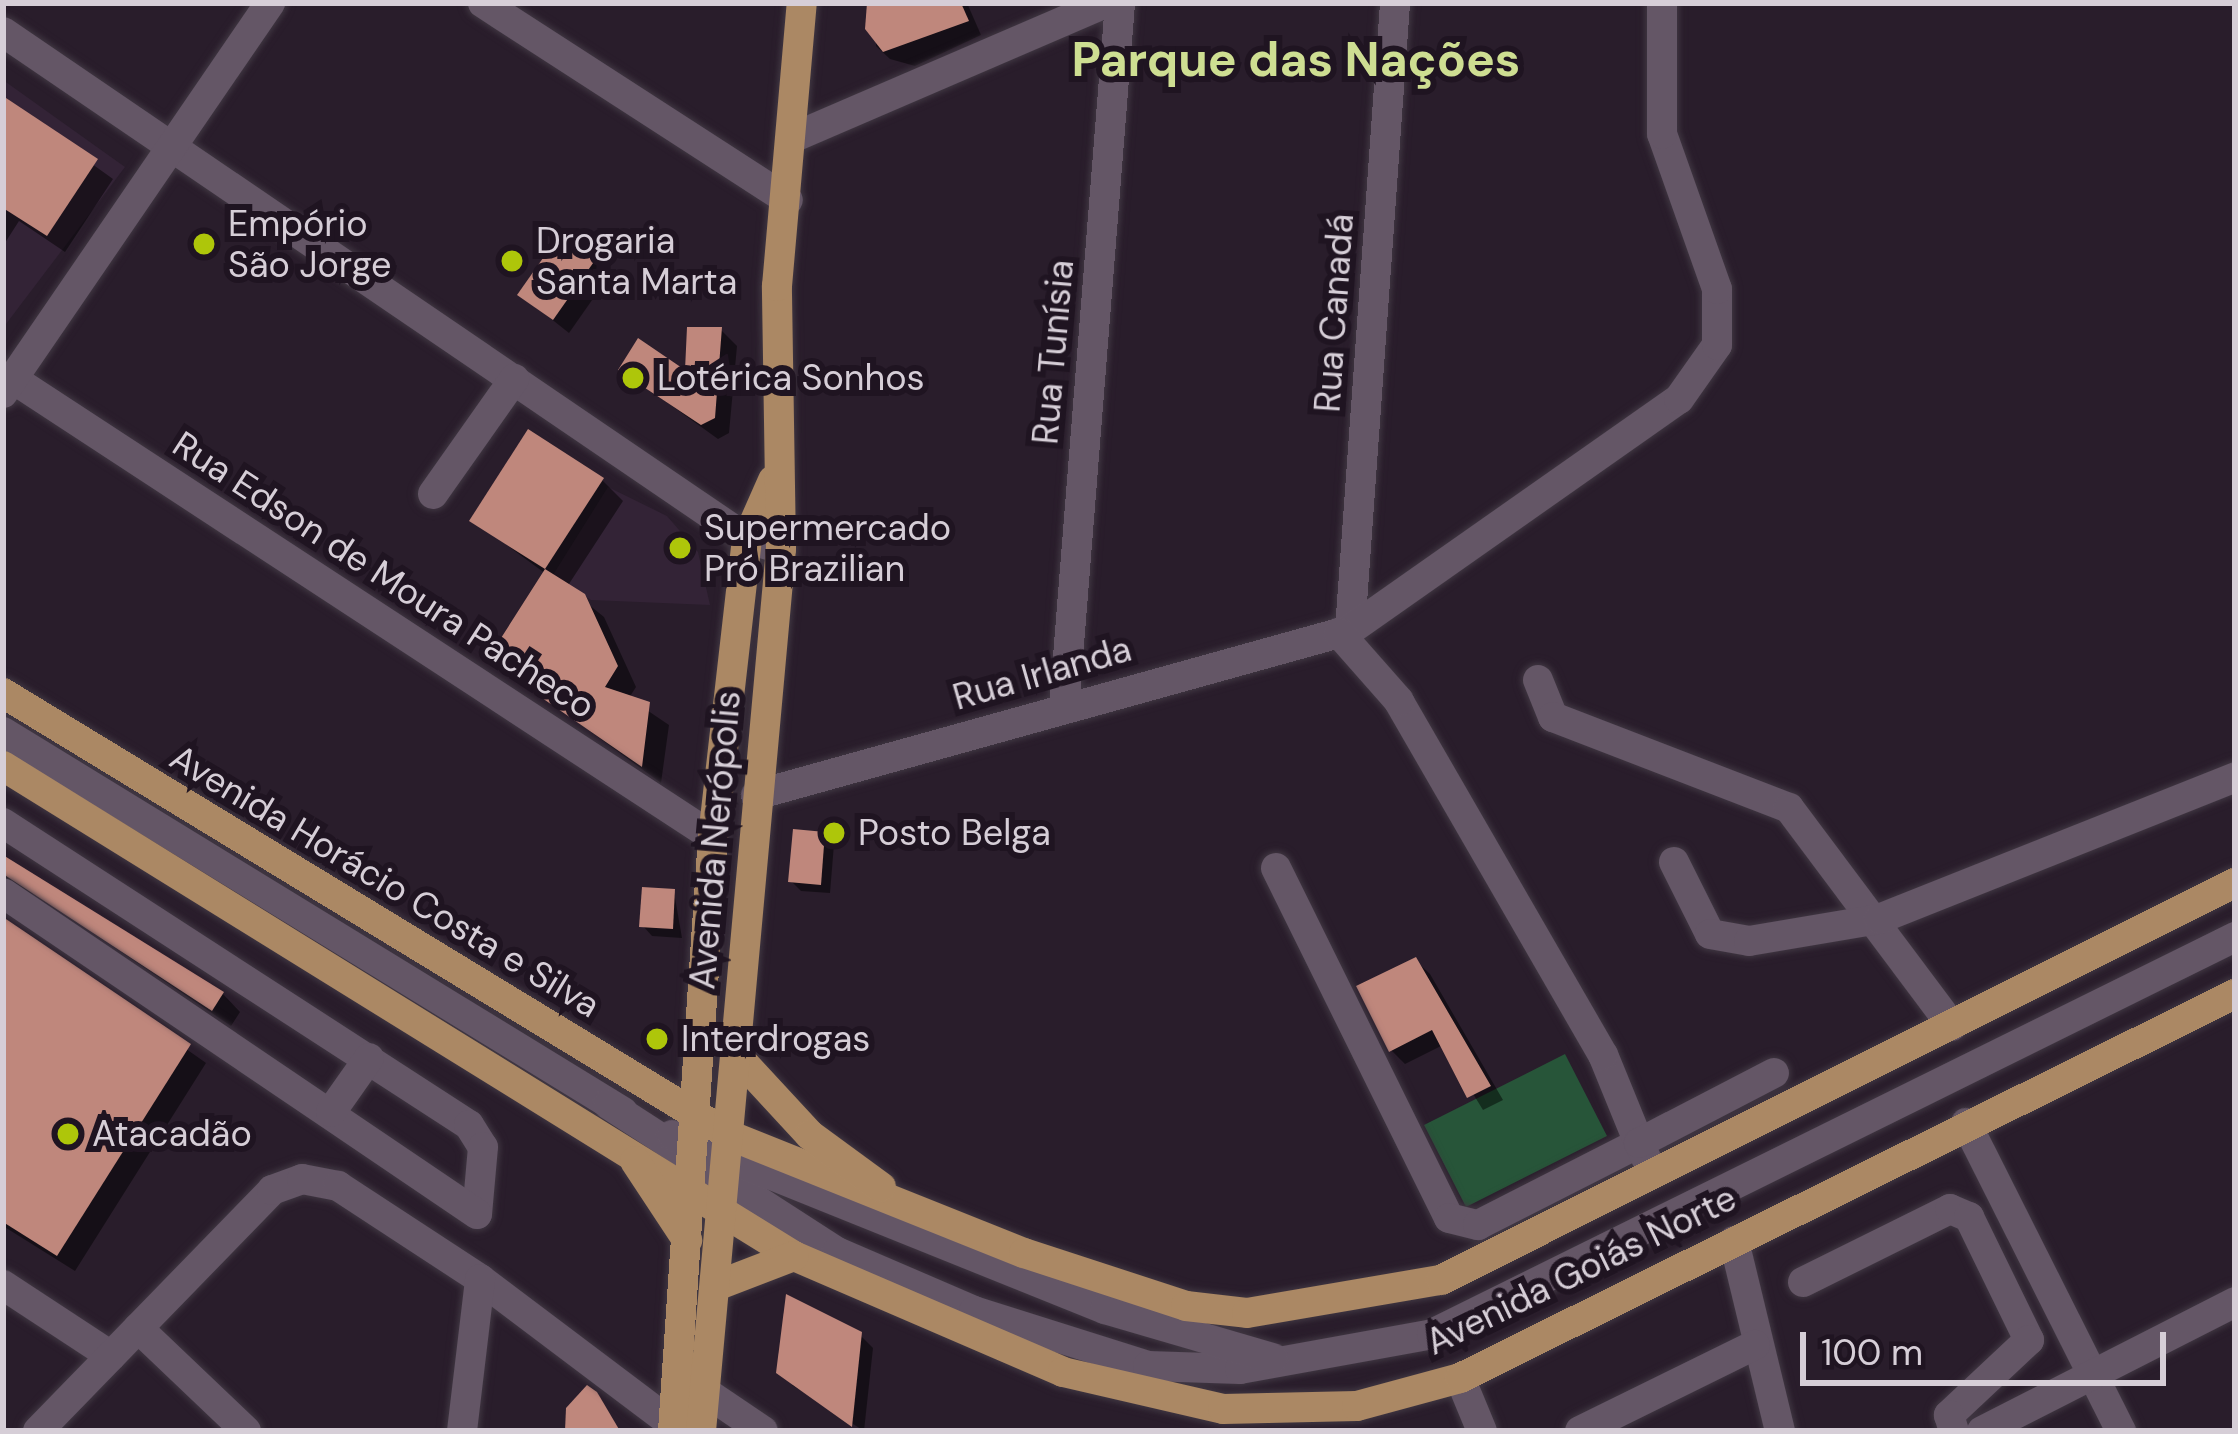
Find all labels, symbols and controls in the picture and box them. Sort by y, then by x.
district label: Parque das Nações [1072,31,1520,89]
place label: Empório São Jorge [228,201,391,286]
street label: Rua Canadá [1306,212,1362,414]
place label: Drogaria Santa Marta [536,218,737,303]
marker: Empório São Jorge [191,231,217,257]
marker: Drogaria Santa Marta [499,248,525,274]
street label: Rua Tunísia [1023,258,1083,446]
place label: Lotérica Sonhos [657,356,925,400]
marker: Lotérica Sonhos [620,365,646,391]
street label: Rua Edson de Moura Pacheco [165,422,603,728]
place label: Supermercado Pró Brazilian [704,505,951,590]
marker: Supermercado Pró Brazilian [667,535,693,561]
street label: Rua Irlanda [948,627,1136,719]
street label: Avenida Nerópolis [680,689,750,991]
street label: Avenida Horácio Costa e Silva [162,735,608,1027]
place label: Posto Belga [858,811,1051,855]
marker: Posto Belga [821,820,847,846]
place label: Interdrogas [681,1017,870,1061]
marker: Interdrogas [644,1026,670,1052]
place label: Atacadão [92,1112,252,1156]
marker: Atacadão [55,1121,81,1147]
street label: Avenida Goiás Norte [1419,1176,1743,1364]
scale bar [1806,1308,2172,1382]
text: 100 m [1821,1329,1923,1376]

